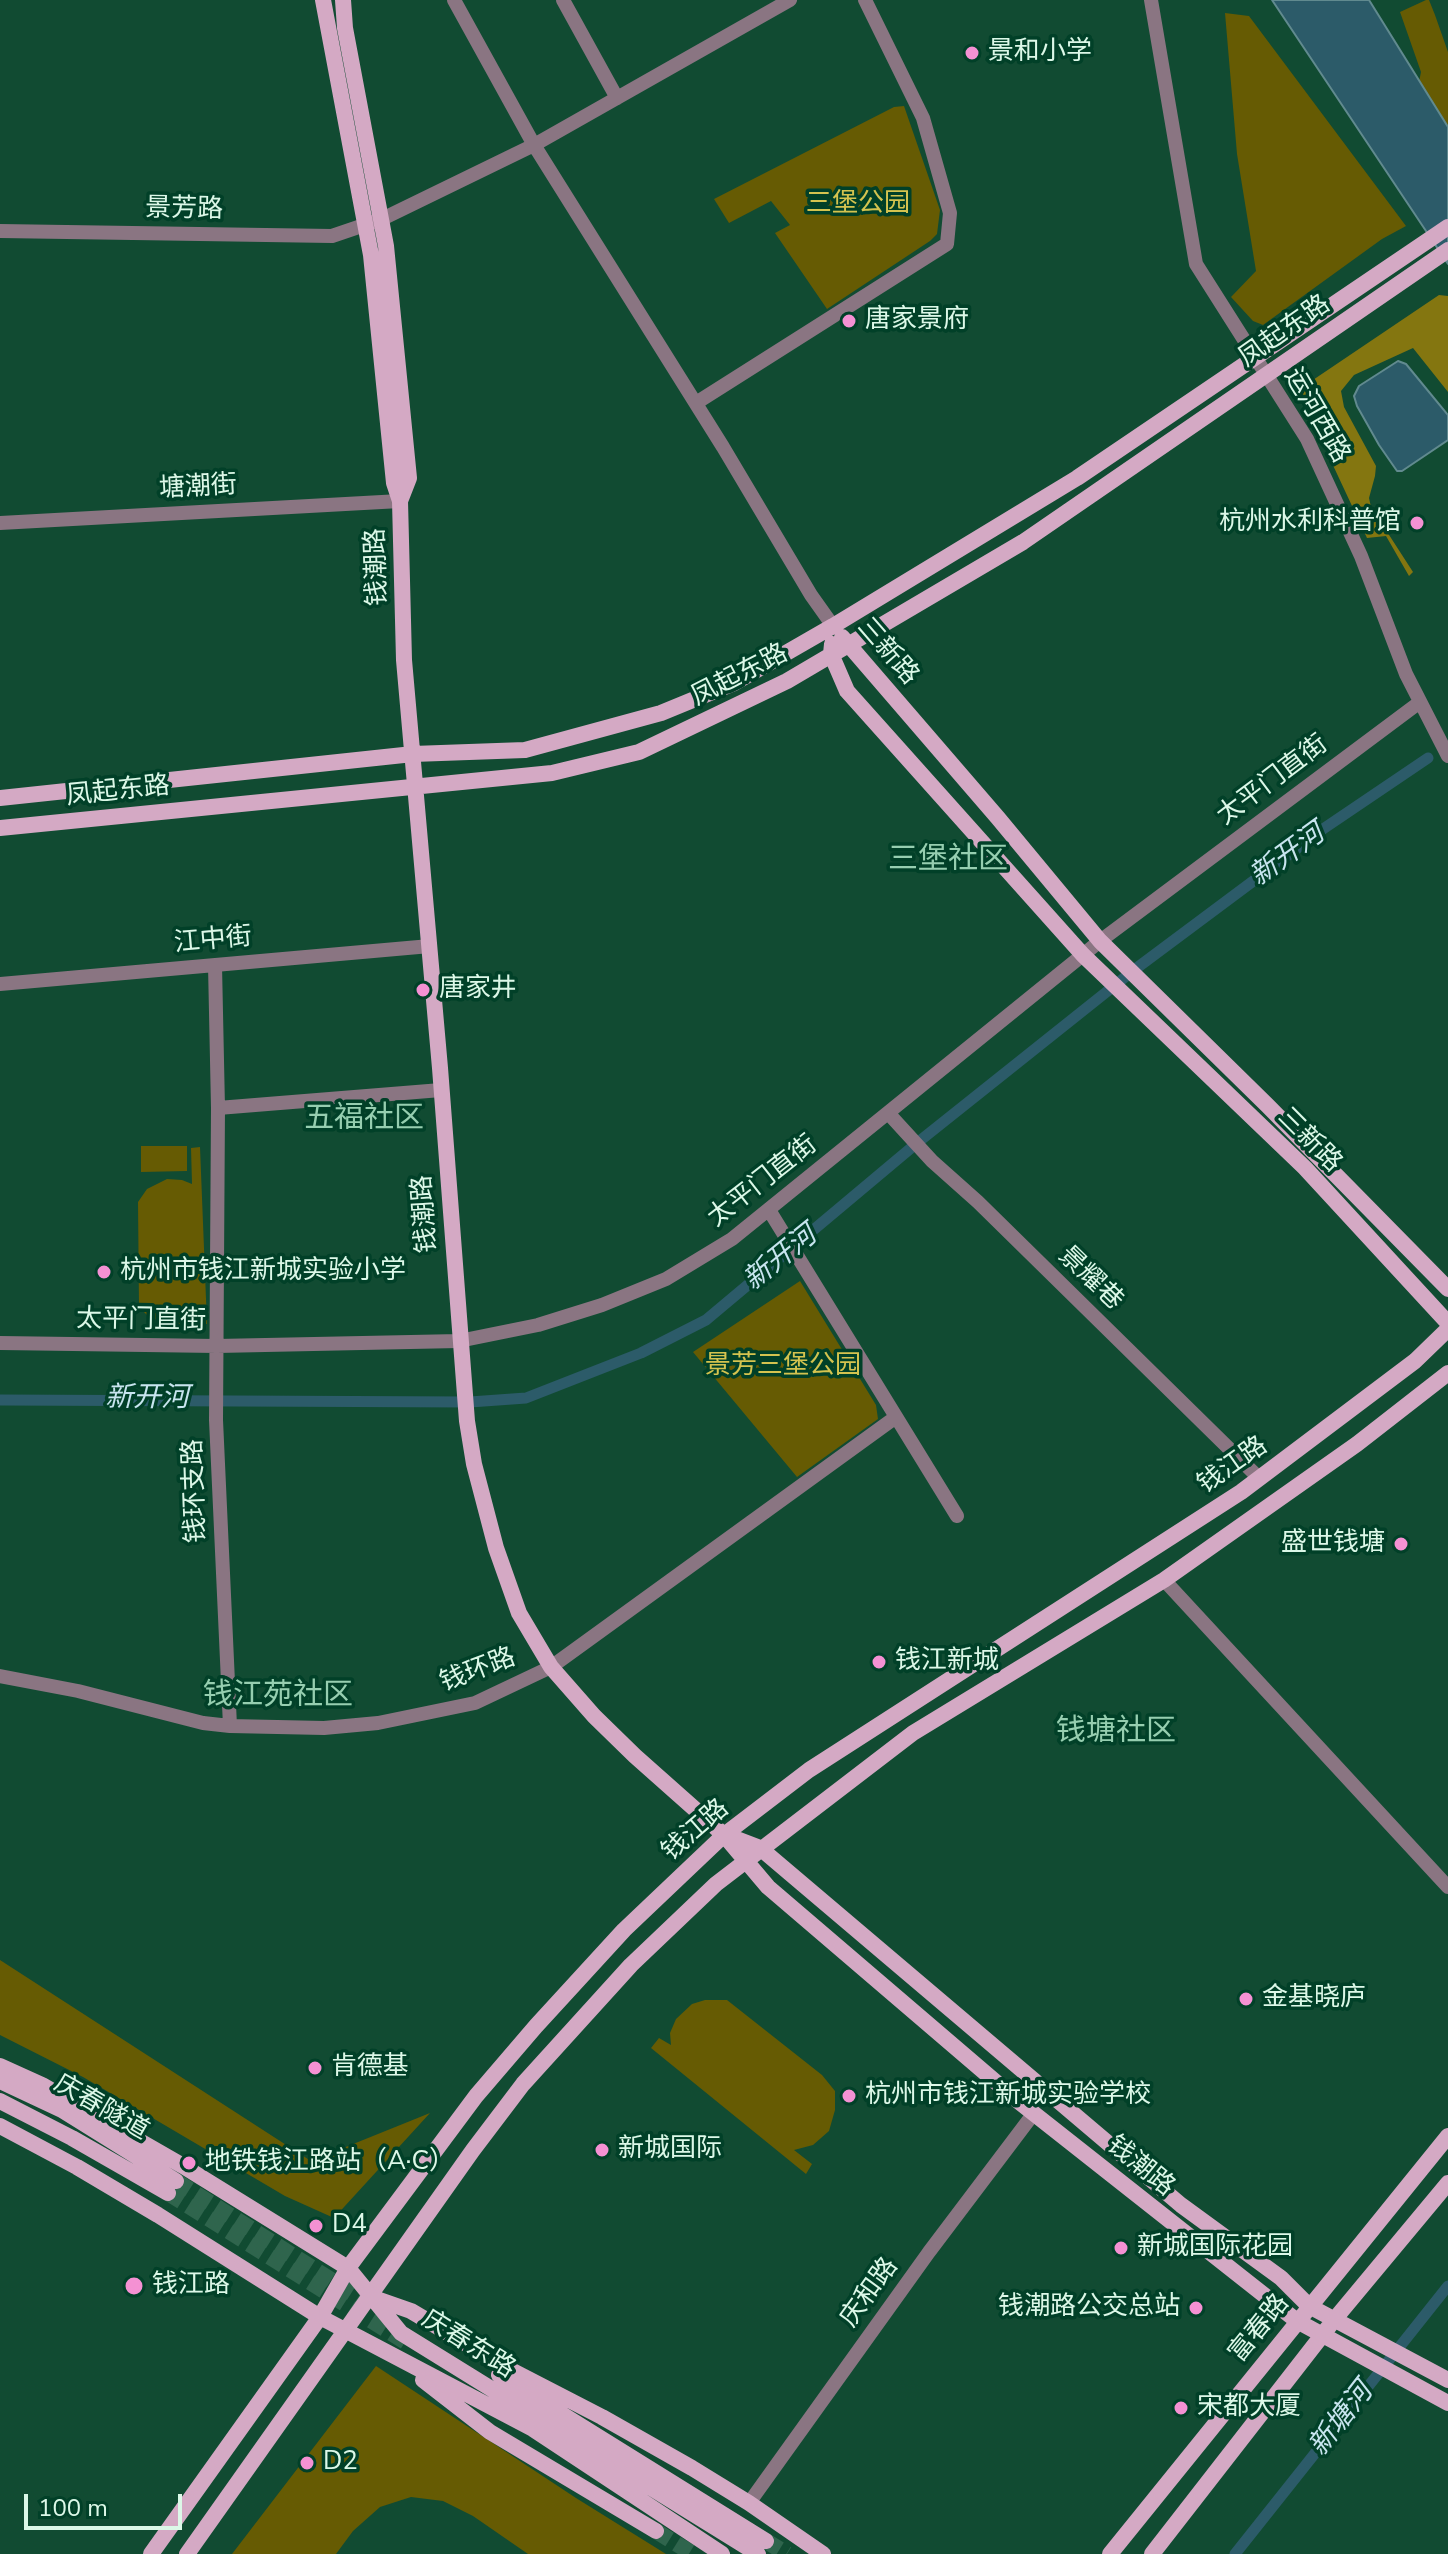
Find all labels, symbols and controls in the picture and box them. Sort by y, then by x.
place label: 景和小学 [988,37,1092,69]
marker: 景和小学 [963,44,981,62]
park label: 三堡公园 [806,189,910,221]
street label: 景芳路 [145,194,223,226]
street label: 凤起东路 [1233,289,1337,375]
place label: 唐家景府 [865,305,969,337]
marker: 唐家景府 [840,312,858,330]
street label: 运河西路 [1276,363,1356,469]
street label: 塘潮街 [158,470,238,506]
place label: 杭州水利科普馆 [1219,507,1401,539]
marker: 杭州水利科普馆 [1408,514,1426,532]
street label: 钱潮路 [361,527,395,607]
street label: 三新路 [850,612,924,692]
street label: 凤起东路 [687,638,793,714]
street label: 太平门直街 [1212,729,1334,833]
street label: 凤起东路 [65,771,171,813]
water label: 新开河 [1244,818,1332,894]
district label: 三堡社区 [888,843,1008,879]
street label: 江中街 [173,922,253,960]
place label: 唐家井 [439,974,517,1006]
marker: 唐家井 [414,981,432,999]
district label: 五福社区 [304,1102,424,1138]
street label: 三新路 [1270,1102,1348,1180]
street label: 太平门直街 [702,1130,824,1234]
street label: 钱潮路 [408,1174,444,1254]
water label: 新开河 [738,1220,824,1298]
street label: 景耀巷 [1051,1241,1129,1317]
place label: 杭州市钱江新城实验小学 [120,1256,406,1288]
marker: 杭州市钱江新城实验小学 [95,1263,113,1281]
street label: 太平门直街 [76,1304,206,1338]
park label: 景芳三堡公园 [705,1351,861,1383]
water label: 新开河 [105,1382,189,1416]
street label: 钱江路 [1192,1431,1274,1501]
street label: 钱环支路 [179,1438,213,1544]
place label: 盛世钱塘 [1281,1528,1385,1560]
marker: 盛世钱塘 [1392,1535,1410,1553]
street label: 钱环路 [436,1642,520,1700]
place label: 钱江新城 [895,1646,999,1678]
marker: 钱江新城 [870,1653,888,1671]
district label: 钱江苑社区 [203,1679,353,1715]
district label: 钱塘社区 [1056,1715,1176,1751]
street label: 钱江路 [656,1794,736,1868]
place label: 金基晓庐 [1262,1983,1366,2015]
marker: 金基晓庐 [1237,1990,1255,2008]
place label: 肯德基 [331,2052,409,2084]
marker: 肯德基 [306,2059,324,2077]
street label: 庆春隧道 [48,2068,154,2148]
place label: 杭州市钱江新城实验学校 [865,2080,1151,2112]
marker: 杭州市钱江新城实验学校 [840,2087,858,2105]
street label: 钱潮路 [1100,2130,1180,2204]
place label: 新城国际 [618,2134,722,2166]
marker: 新城国际 [593,2141,611,2159]
place label: 地铁钱江路站（A·C） [205,2147,455,2179]
marker: 地铁钱江路站（A·C） [180,2154,198,2172]
place label: D4 [332,2210,367,2242]
marker: D4 [307,2217,325,2235]
place label: 新城国际花园 [1137,2232,1293,2264]
marker: 新城国际花园 [1112,2239,1130,2257]
street label: 庆和路 [834,2252,906,2334]
place label: 钱江路 [152,2270,230,2302]
marker: 钱江路 [123,2275,145,2297]
street label: 富春路 [1223,2289,1297,2369]
place label: 钱潮路公交总站 [998,2292,1180,2324]
marker: 钱潮路公交总站 [1187,2299,1205,2317]
street label: 庆春东路 [416,2304,520,2386]
water label: 新塘河 [1303,2377,1381,2463]
place label: 宋都大厦 [1197,2392,1301,2424]
marker: 宋都大厦 [1172,2399,1190,2417]
place label: D2 [323,2447,358,2479]
marker: D2 [298,2454,316,2472]
scale bar [28,2478,186,2528]
text: 100 m [38,2492,108,2524]

